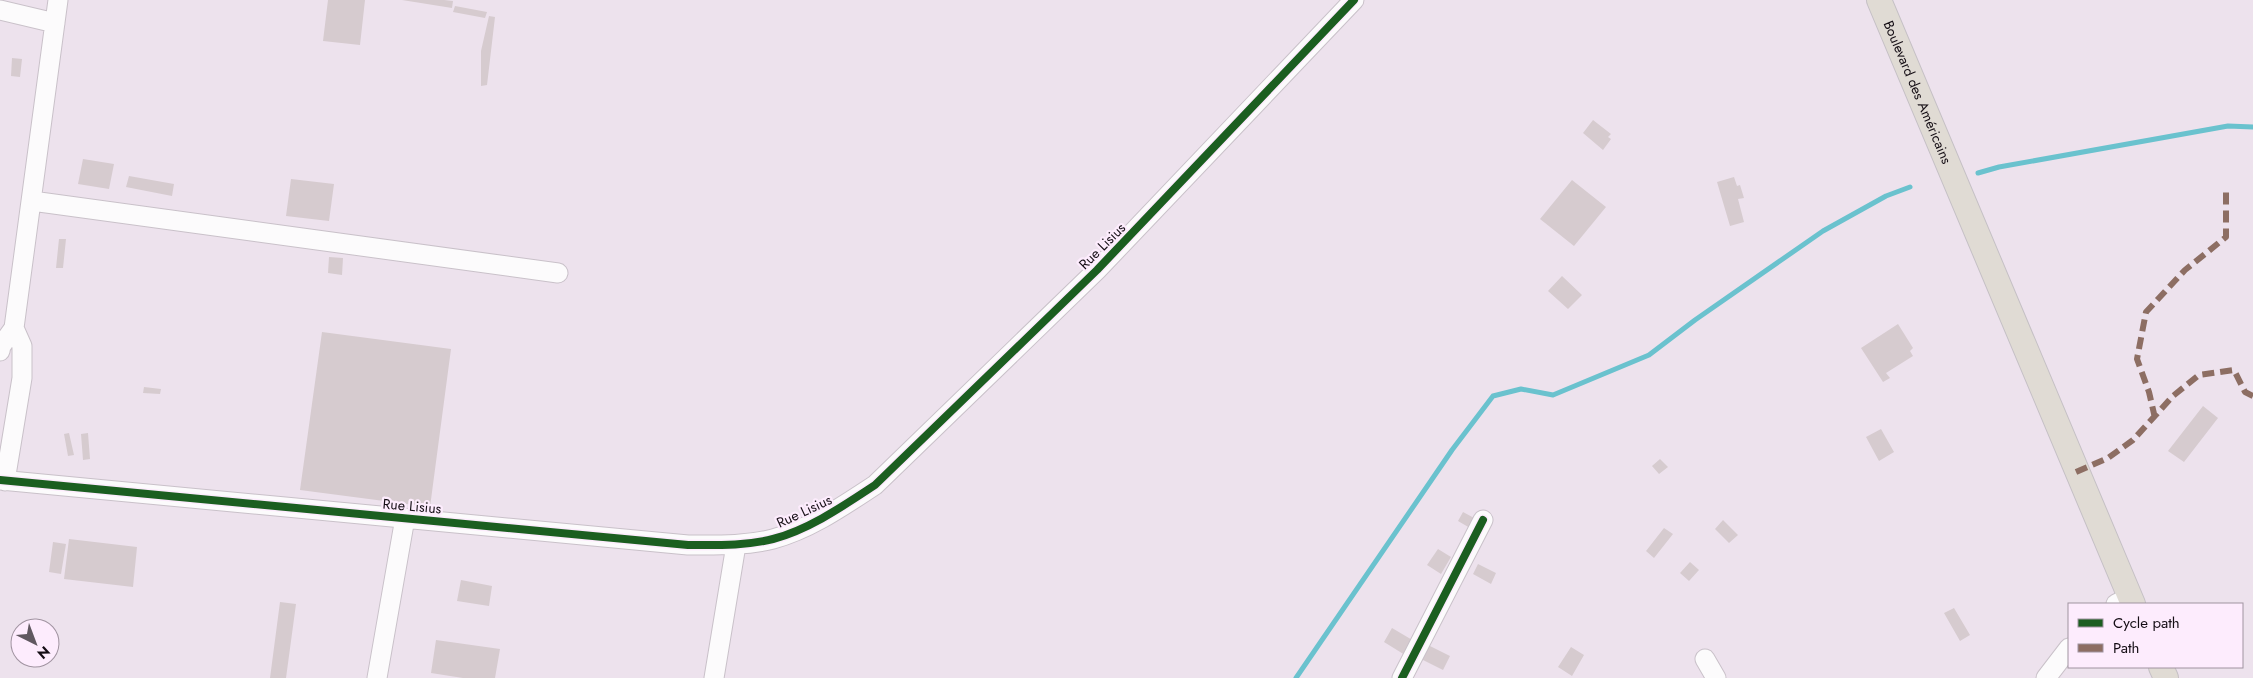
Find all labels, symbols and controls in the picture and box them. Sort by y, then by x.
street label: Boulevard des Américains [1879,17,1957,167]
street label: Rue Lisius [1074,218,1130,274]
street label: Rue Lisius [773,489,835,532]
street label: Rue Lisius [382,493,443,519]
legend [2068,603,2243,668]
text: Cycle path [2113,612,2180,634]
north arrow [10,618,60,668]
text: Path [2113,637,2139,659]
text: N [33,642,55,664]

